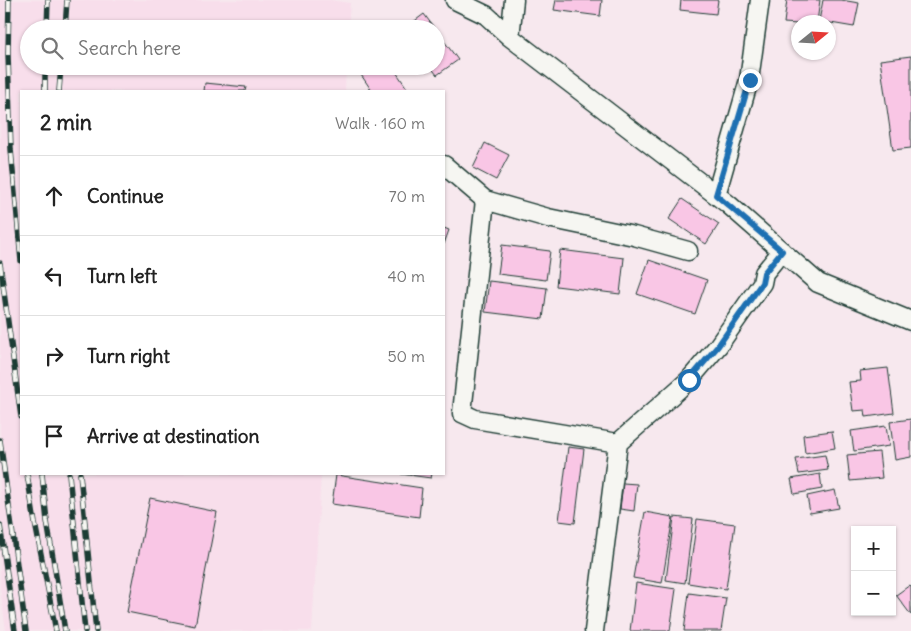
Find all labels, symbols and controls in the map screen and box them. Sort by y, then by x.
north arrow [791,15,836,60]
search box [20,20,445,75]
icon: search [38,34,66,62]
text: Search here [78,36,181,60]
route end [739,69,762,92]
text: 2 min [40,109,92,136]
text: Walk · 160 m [335,113,425,133]
icon: ahead [40,182,68,210]
text: Continue [87,184,164,208]
text: 70 m [389,186,425,206]
icon: left [40,262,68,290]
text: Turn left [87,264,157,288]
text: 40 m [387,266,425,286]
icon: right [40,342,68,370]
text: Turn right [87,344,170,368]
text: 50 m [387,346,425,366]
route start [678,369,701,392]
icon: arrive [40,422,68,450]
text: Arrive at destination [87,424,260,448]
map controls [851,526,896,616]
button: + [851,526,896,571]
button: − [851,571,896,616]

